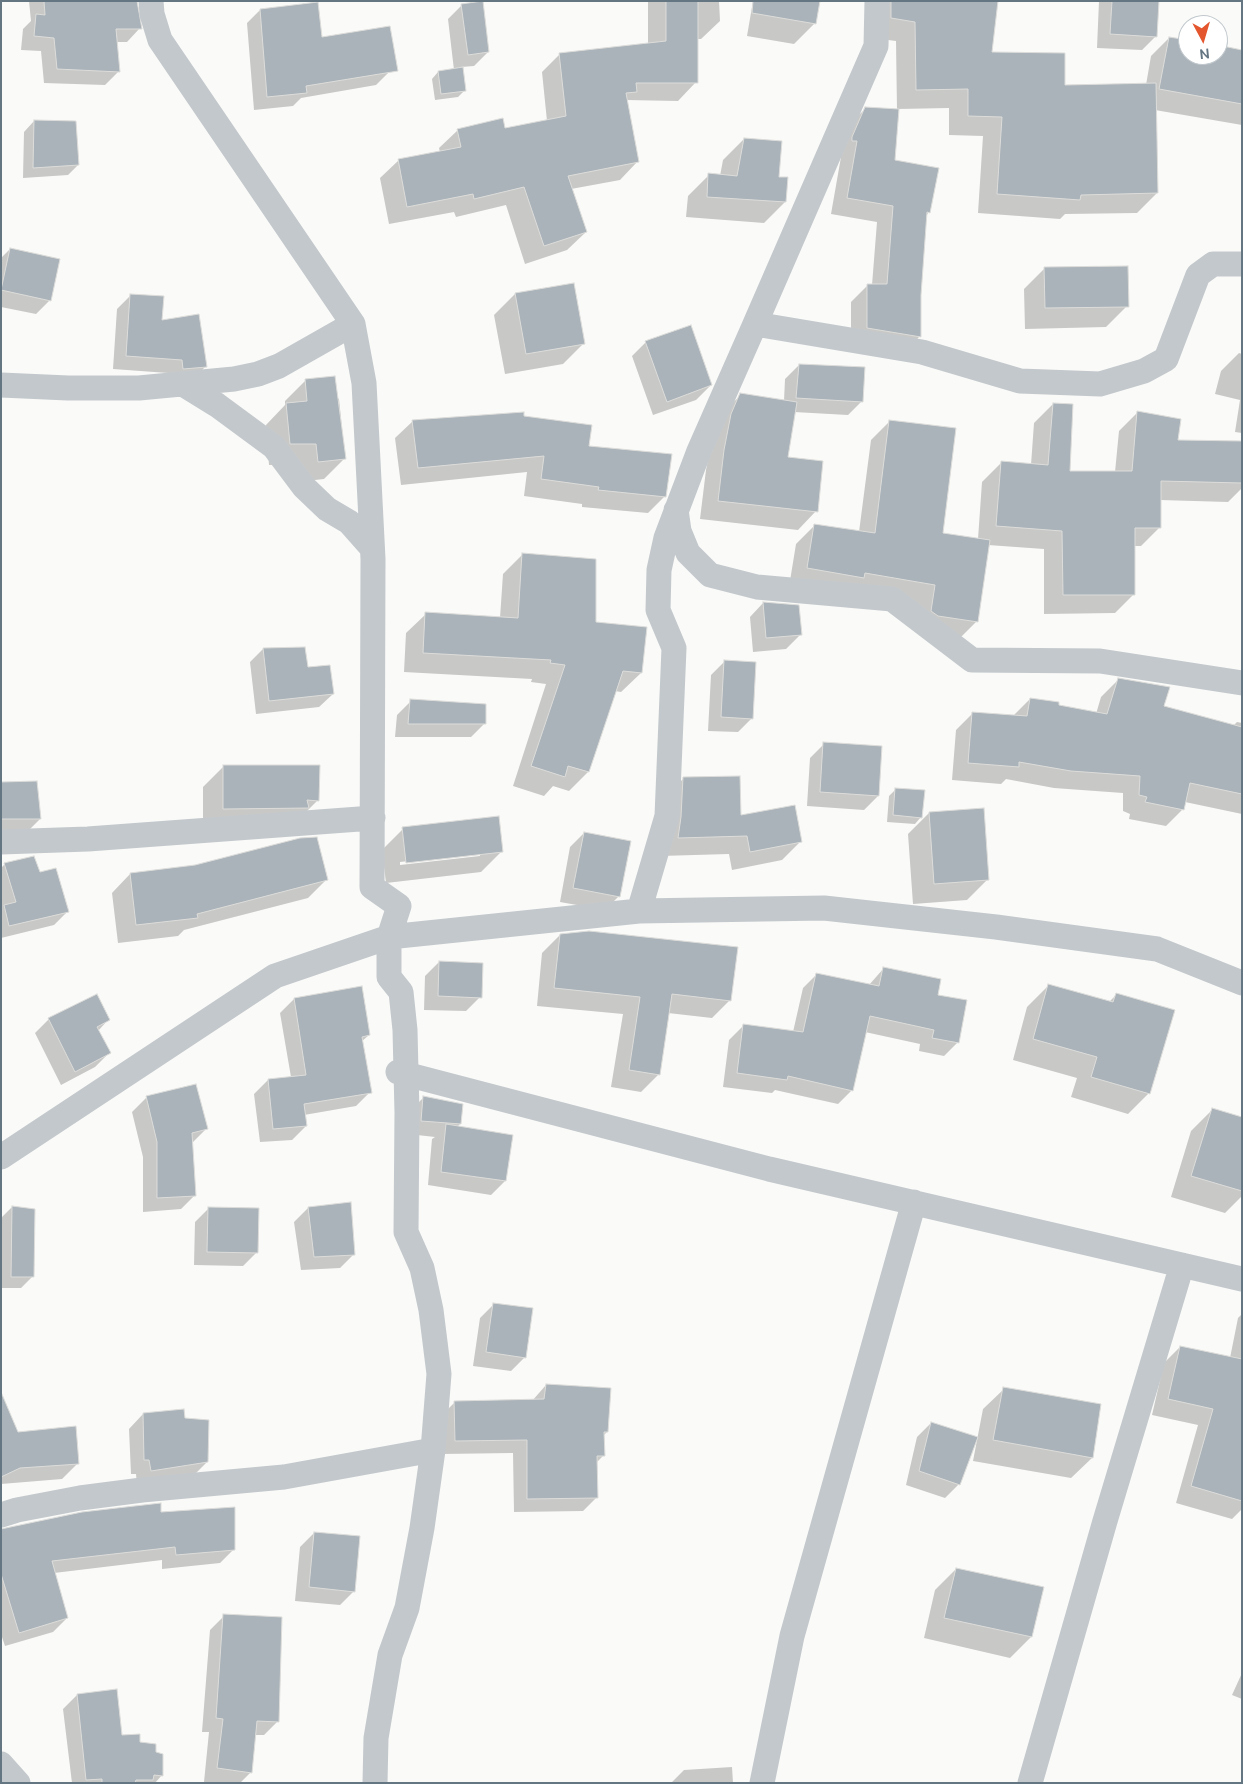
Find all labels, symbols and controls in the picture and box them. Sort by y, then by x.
north arrow [1178,15,1228,65]
text: N [1198,45,1211,62]

